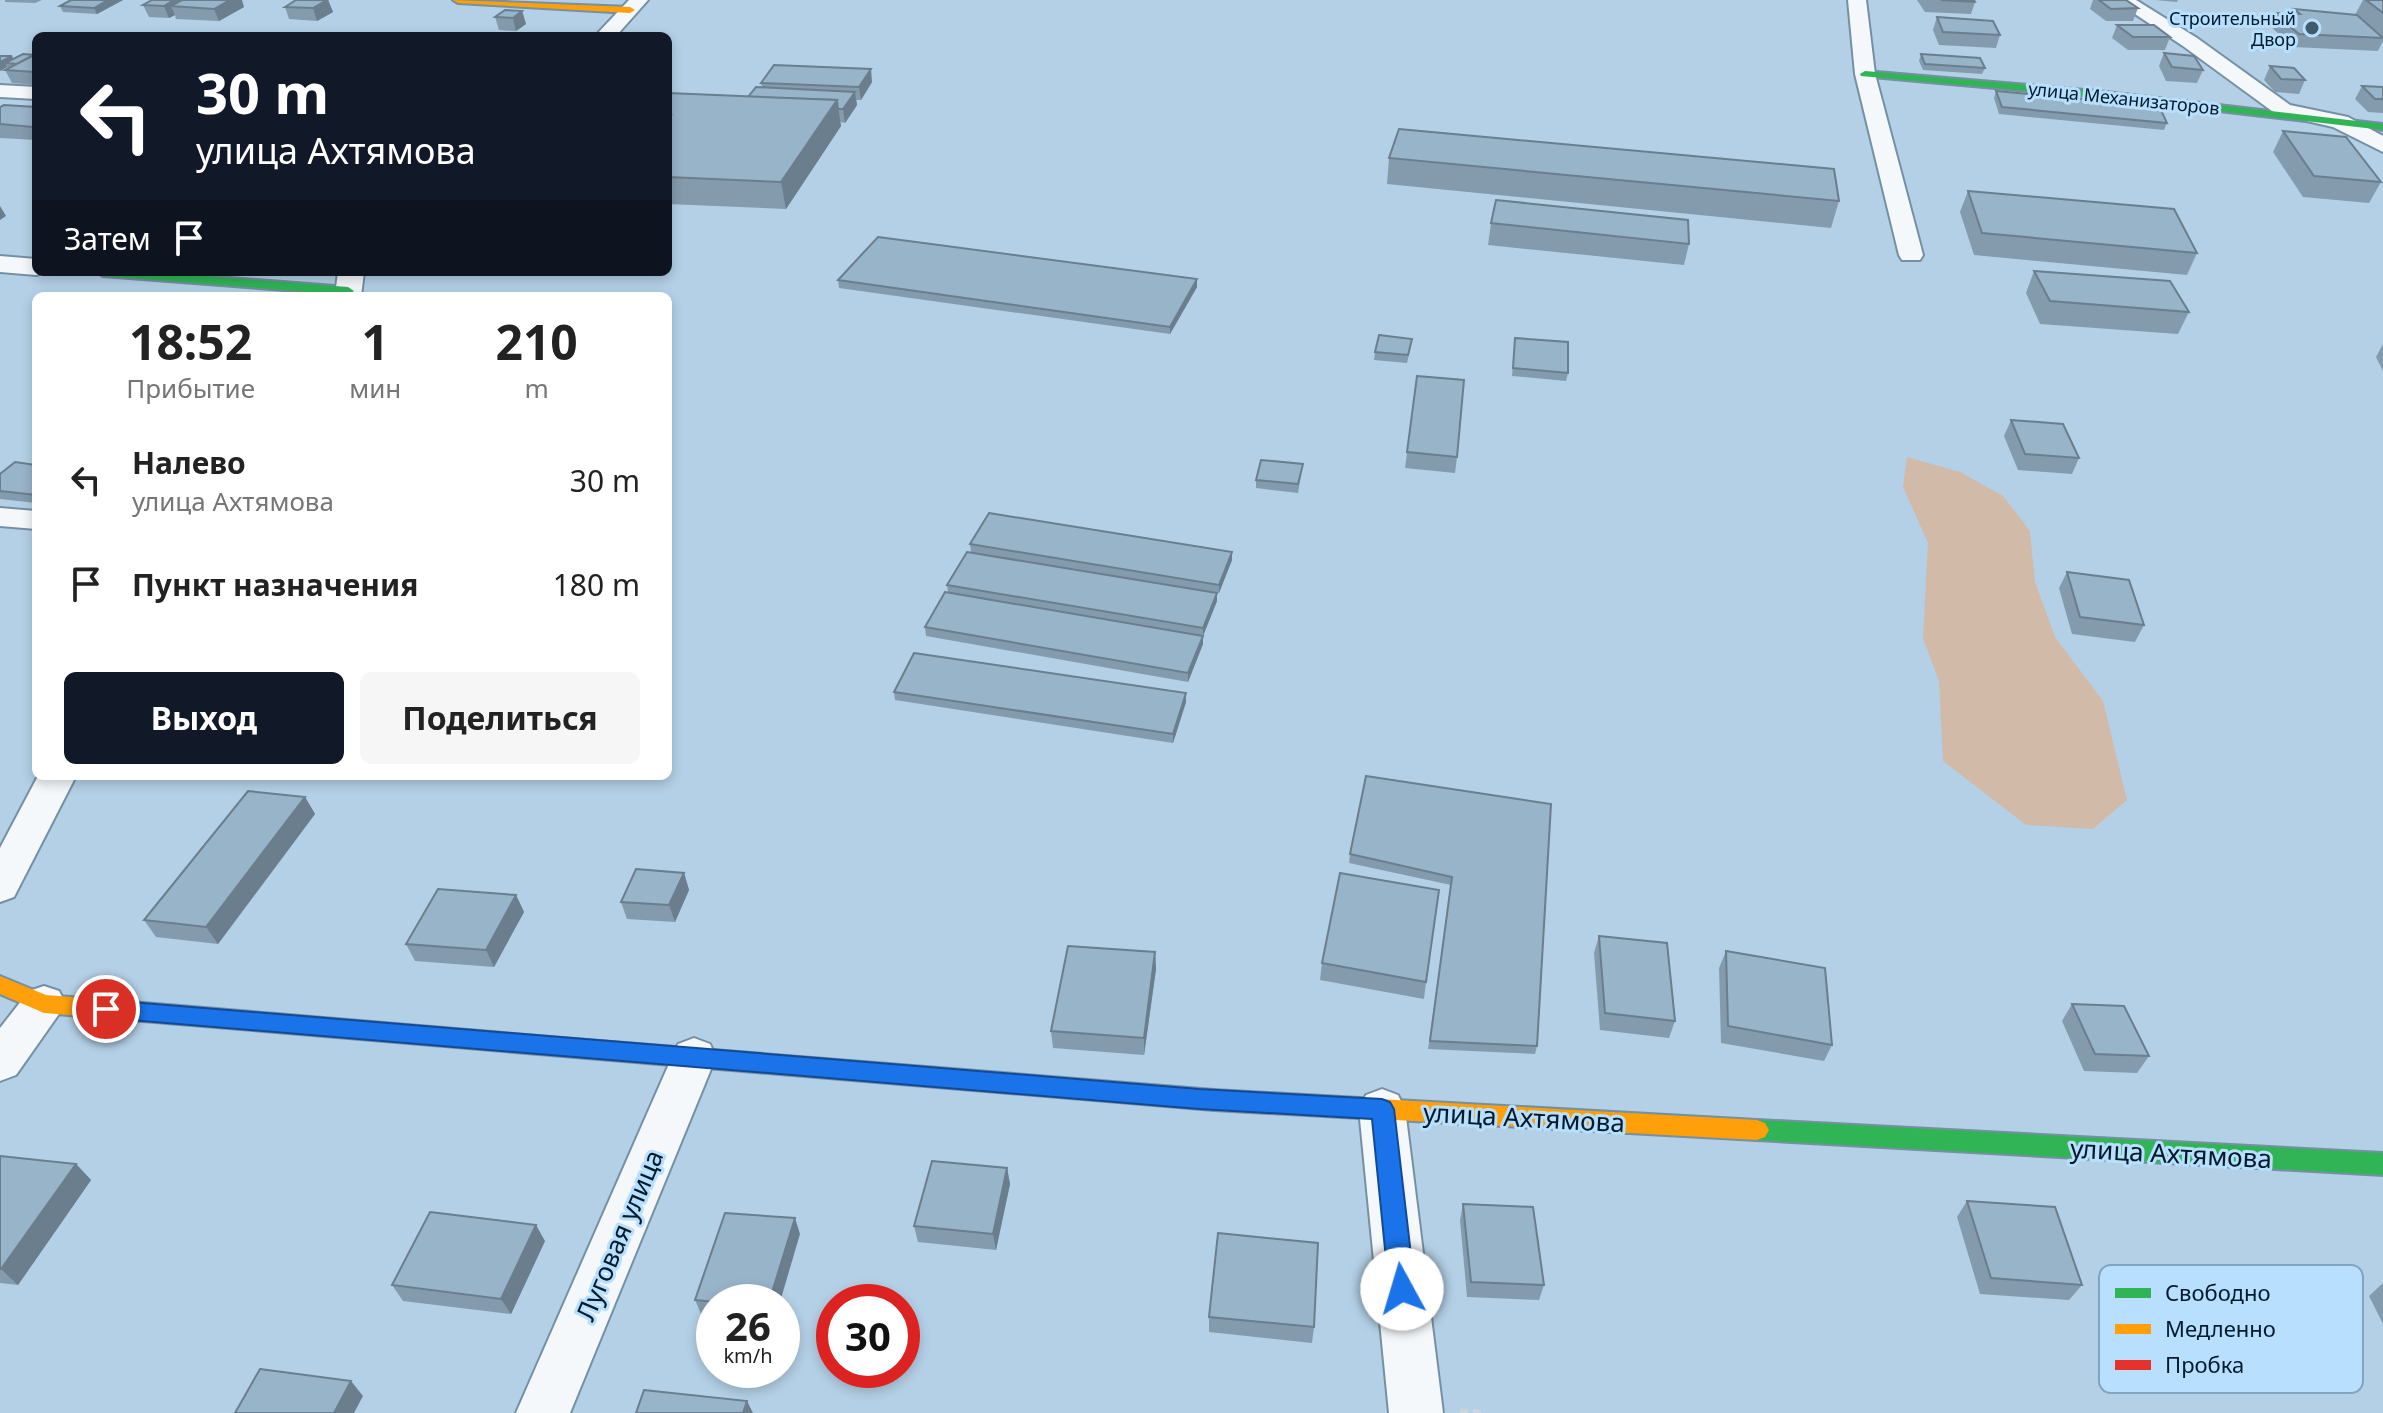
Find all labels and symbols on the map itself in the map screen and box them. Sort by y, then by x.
place label: Строительный Двор [2169,6,2296,51]
marker: Строительный Двор [2303,19,2321,37]
street label: улица Механизаторов [2027,76,2221,120]
pin [72,975,140,1043]
street label: улица Ахтямова [1422,1094,1626,1140]
street label: улица Ахтямова [2069,1130,2273,1176]
street label: Луговая улица [567,1144,671,1326]
position arrow [1360,1247,1444,1331]
legend [2099,1265,2363,1393]
text: Свободно [2165,1277,2270,1307]
speed limit sign: 30 [816,1284,920,1388]
text: Медленно [2165,1313,2276,1343]
text: Пробка [2165,1349,2244,1379]

